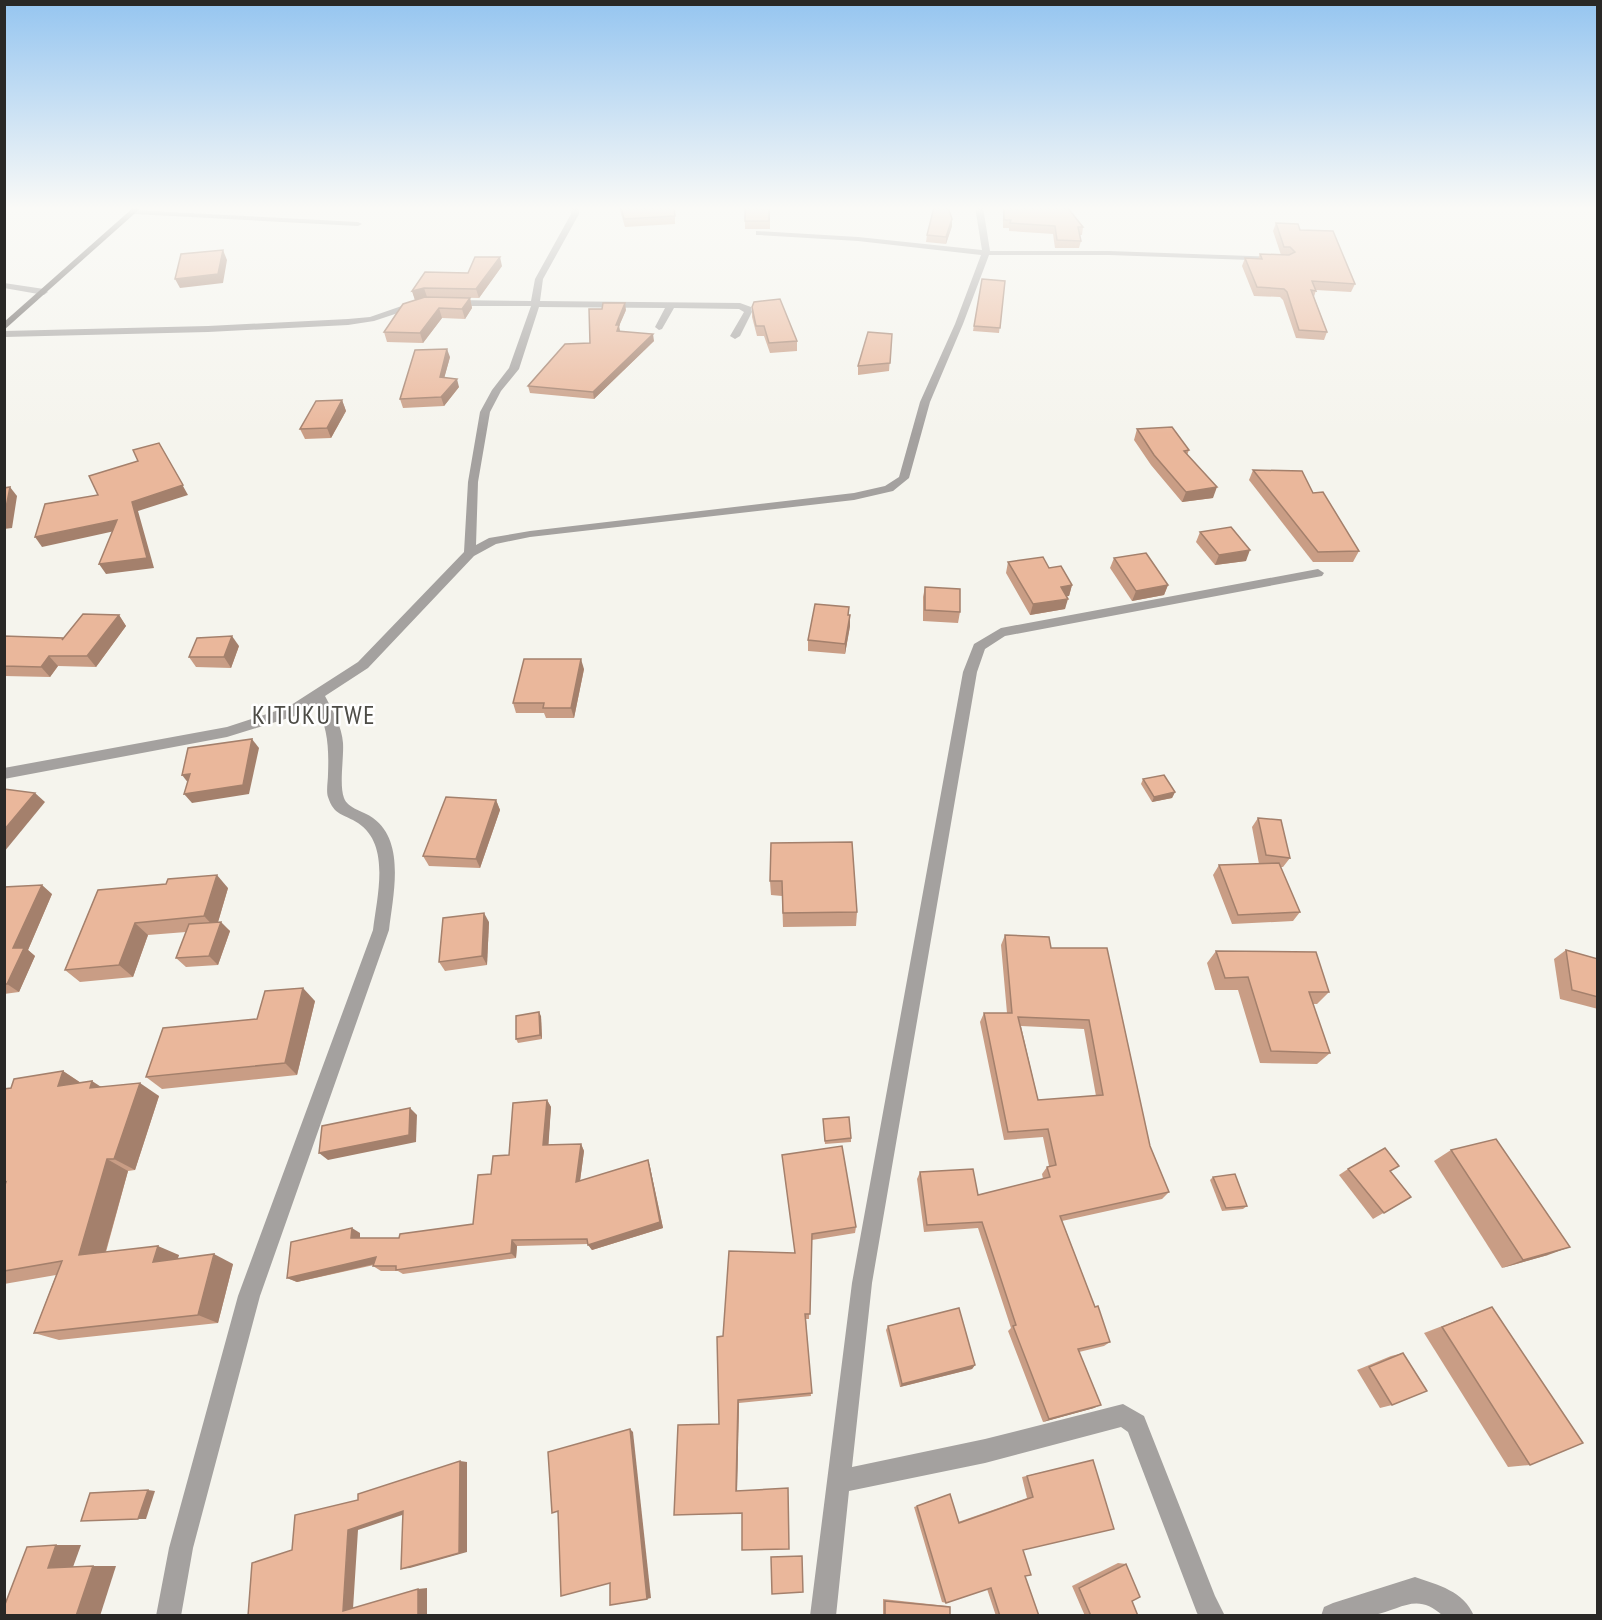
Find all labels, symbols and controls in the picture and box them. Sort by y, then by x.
district label: KITUKUTWE [252,698,376,731]

